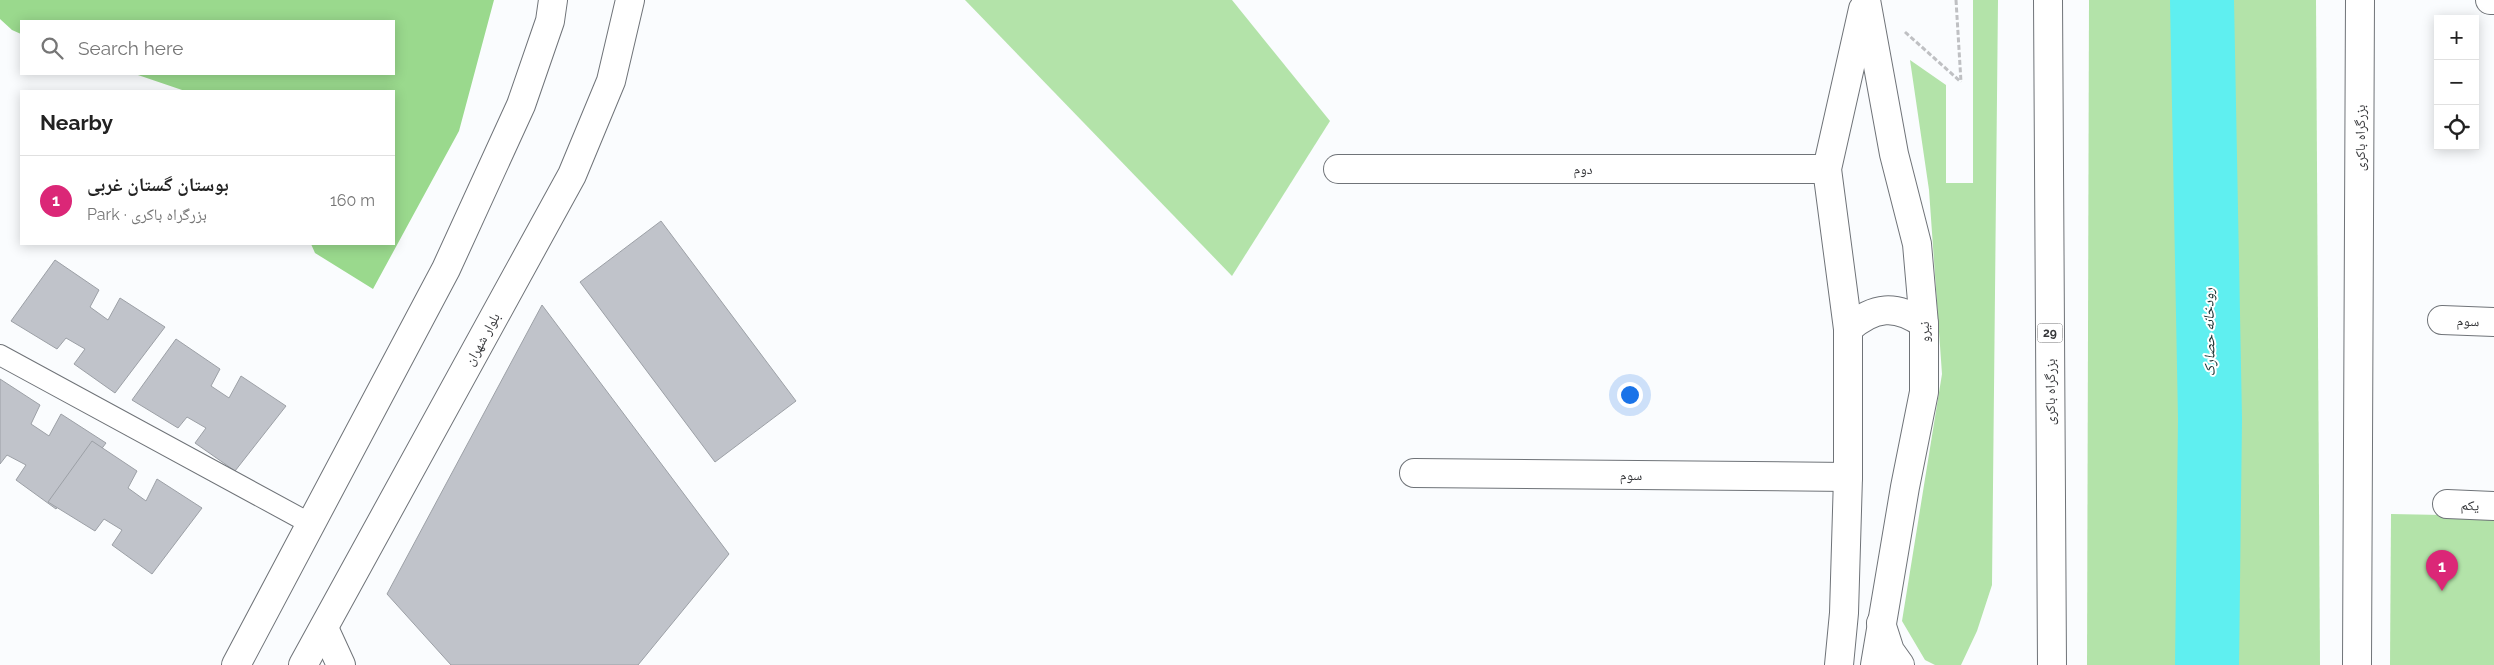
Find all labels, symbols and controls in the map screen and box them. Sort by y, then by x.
map controls [2434,15,2479,150]
button: + [2434,15,2479,60]
search box [20,20,395,75]
icon: search [38,34,66,62]
text: Search here [78,37,184,59]
button: − [2434,60,2479,105]
street label: بزرگراه باکری [2352,105,2369,171]
button: locate [2434,105,2479,150]
text: Nearby [40,110,113,135]
street label: دوم [1573,161,1593,179]
text: بوستان گستان غربی [87,173,229,195]
text: 1 [52,191,60,210]
text: 160 m [330,191,375,210]
text: Park · بزرگراه باکری [87,205,207,224]
water label: رودخانه حصارک [2199,287,2219,376]
street label: بلوار شهران [461,310,504,369]
street label: سوم [2456,313,2480,331]
street label: نیرو [1916,321,1933,343]
road number: 29 [2038,323,2062,342]
street label: بزرگراه باکری [2042,359,2059,425]
your location [1617,382,1643,408]
street label: سوم [1620,467,1642,485]
street label: یکم [2460,497,2480,515]
pin: 1 [2426,550,2458,591]

